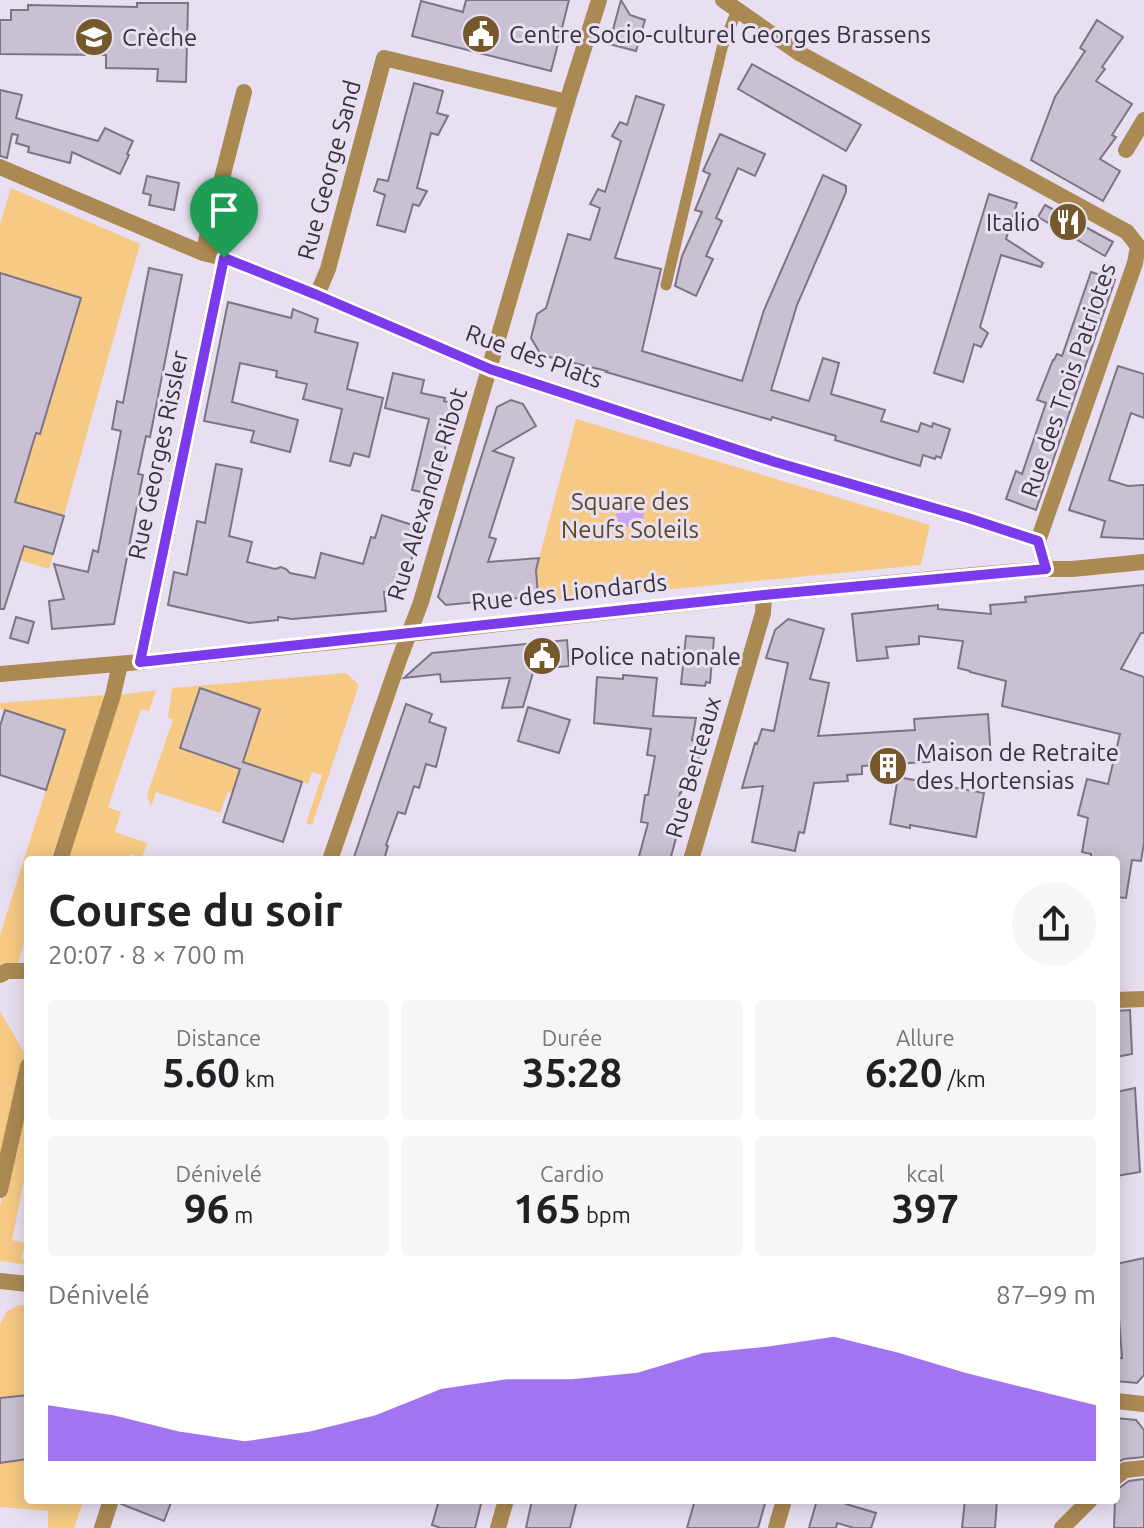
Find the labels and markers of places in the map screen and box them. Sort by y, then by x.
public building icon: Centre Socio-culturel Georges Brassens [460,13,502,55]
school or university icon: Crèche [73,16,115,58]
place label: Centre Socio-culturel Georges Brassens [509,21,931,48]
place label: Crèche [122,24,197,51]
pin [190,176,258,258]
restaurant icon: Italio [1047,201,1089,243]
place label: Italio [986,209,1040,236]
public building icon: Police nationale [521,635,563,677]
place label: Police nationale [570,643,741,670]
place label: Maison de Retraite des Hortensias [916,739,1119,794]
building icon: Maison de Retraite des Hortensias [867,745,909,787]

